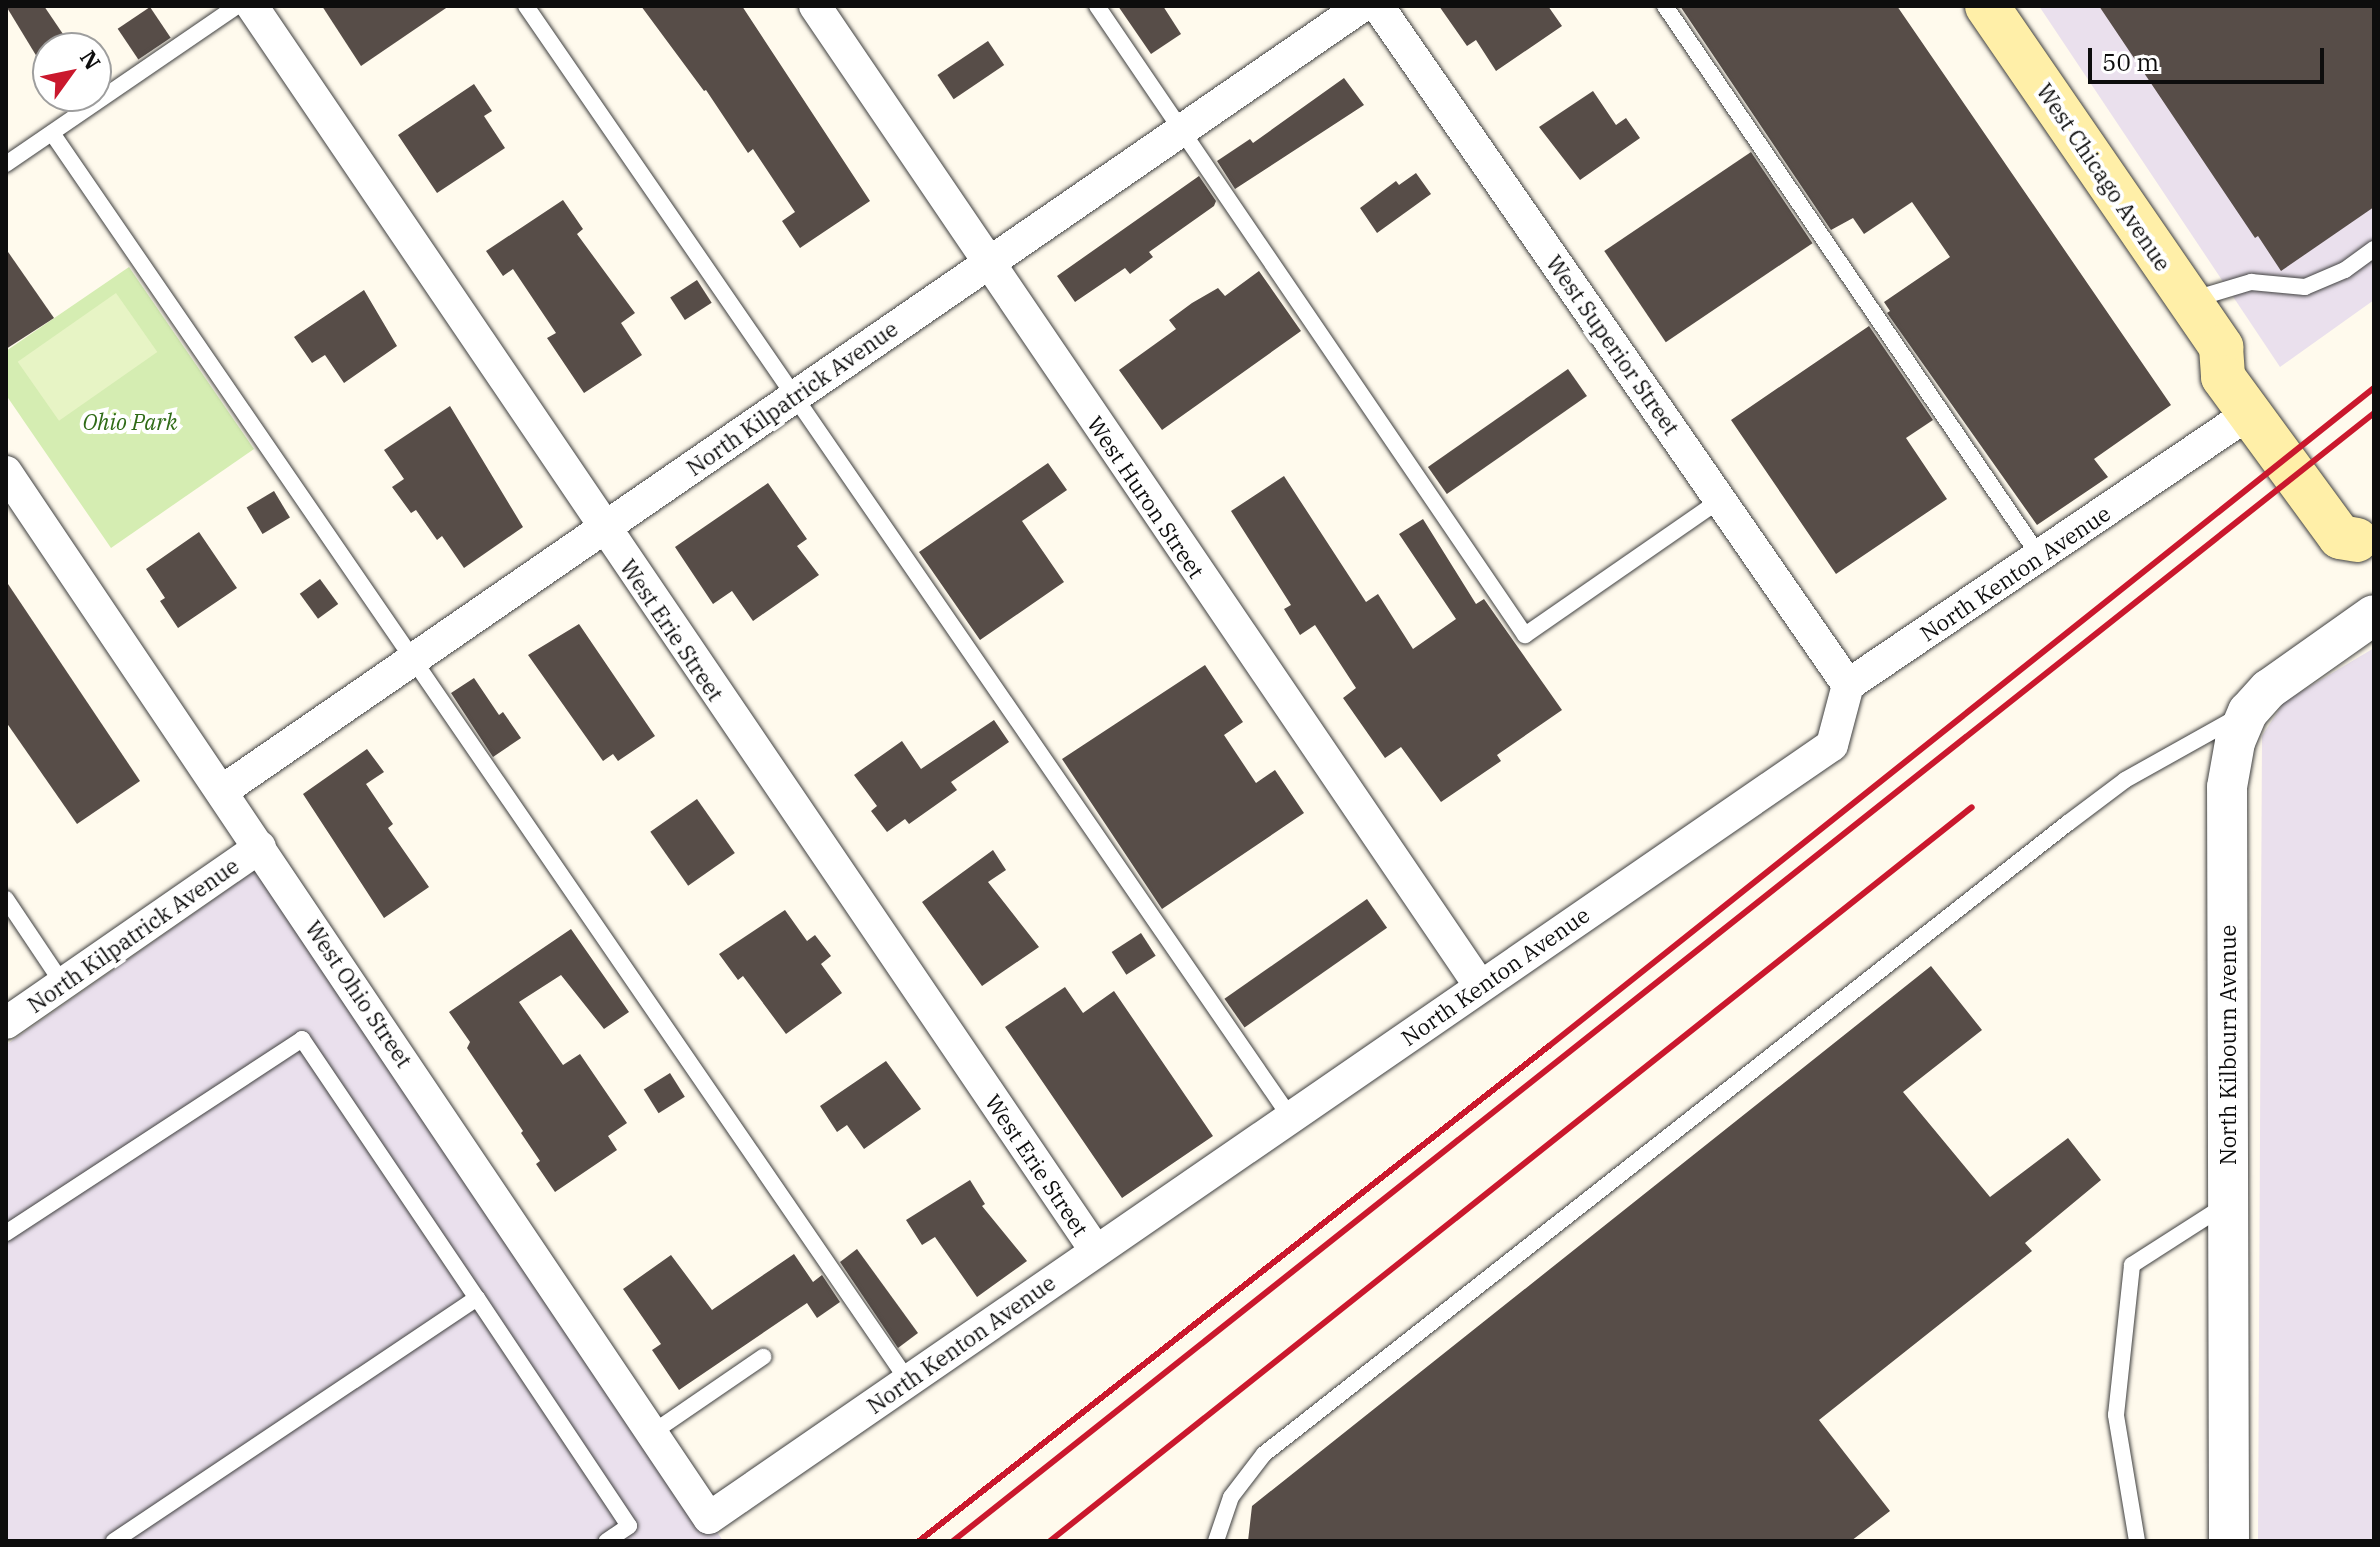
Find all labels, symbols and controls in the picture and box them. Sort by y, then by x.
north arrow [32,32,112,112]
scale bar [2092,32,2328,82]
text: N [74,45,108,75]
text: 50 m [2102,46,2159,78]
street label: West Chicago Avenue [2031,78,2177,276]
street label: West Superior Street [1541,250,1685,440]
street label: North Kilpatrick Avenue [681,315,903,481]
park label: Ohio Park [83,409,177,435]
street label: West Huron Street [1082,411,1210,583]
street label: North Kenton Avenue [1915,500,2115,646]
street label: West Erie Street [615,554,729,706]
street label: North Kilpatrick Avenue [22,852,244,1018]
street label: North Kenton Avenue [1396,901,1594,1051]
street label: West Ohio Street [300,916,418,1072]
street label: North Kilbourn Avenue [2215,925,2241,1165]
street label: West Erie Street [980,1089,1094,1241]
street label: North Kenton Avenue [862,1269,1060,1419]

